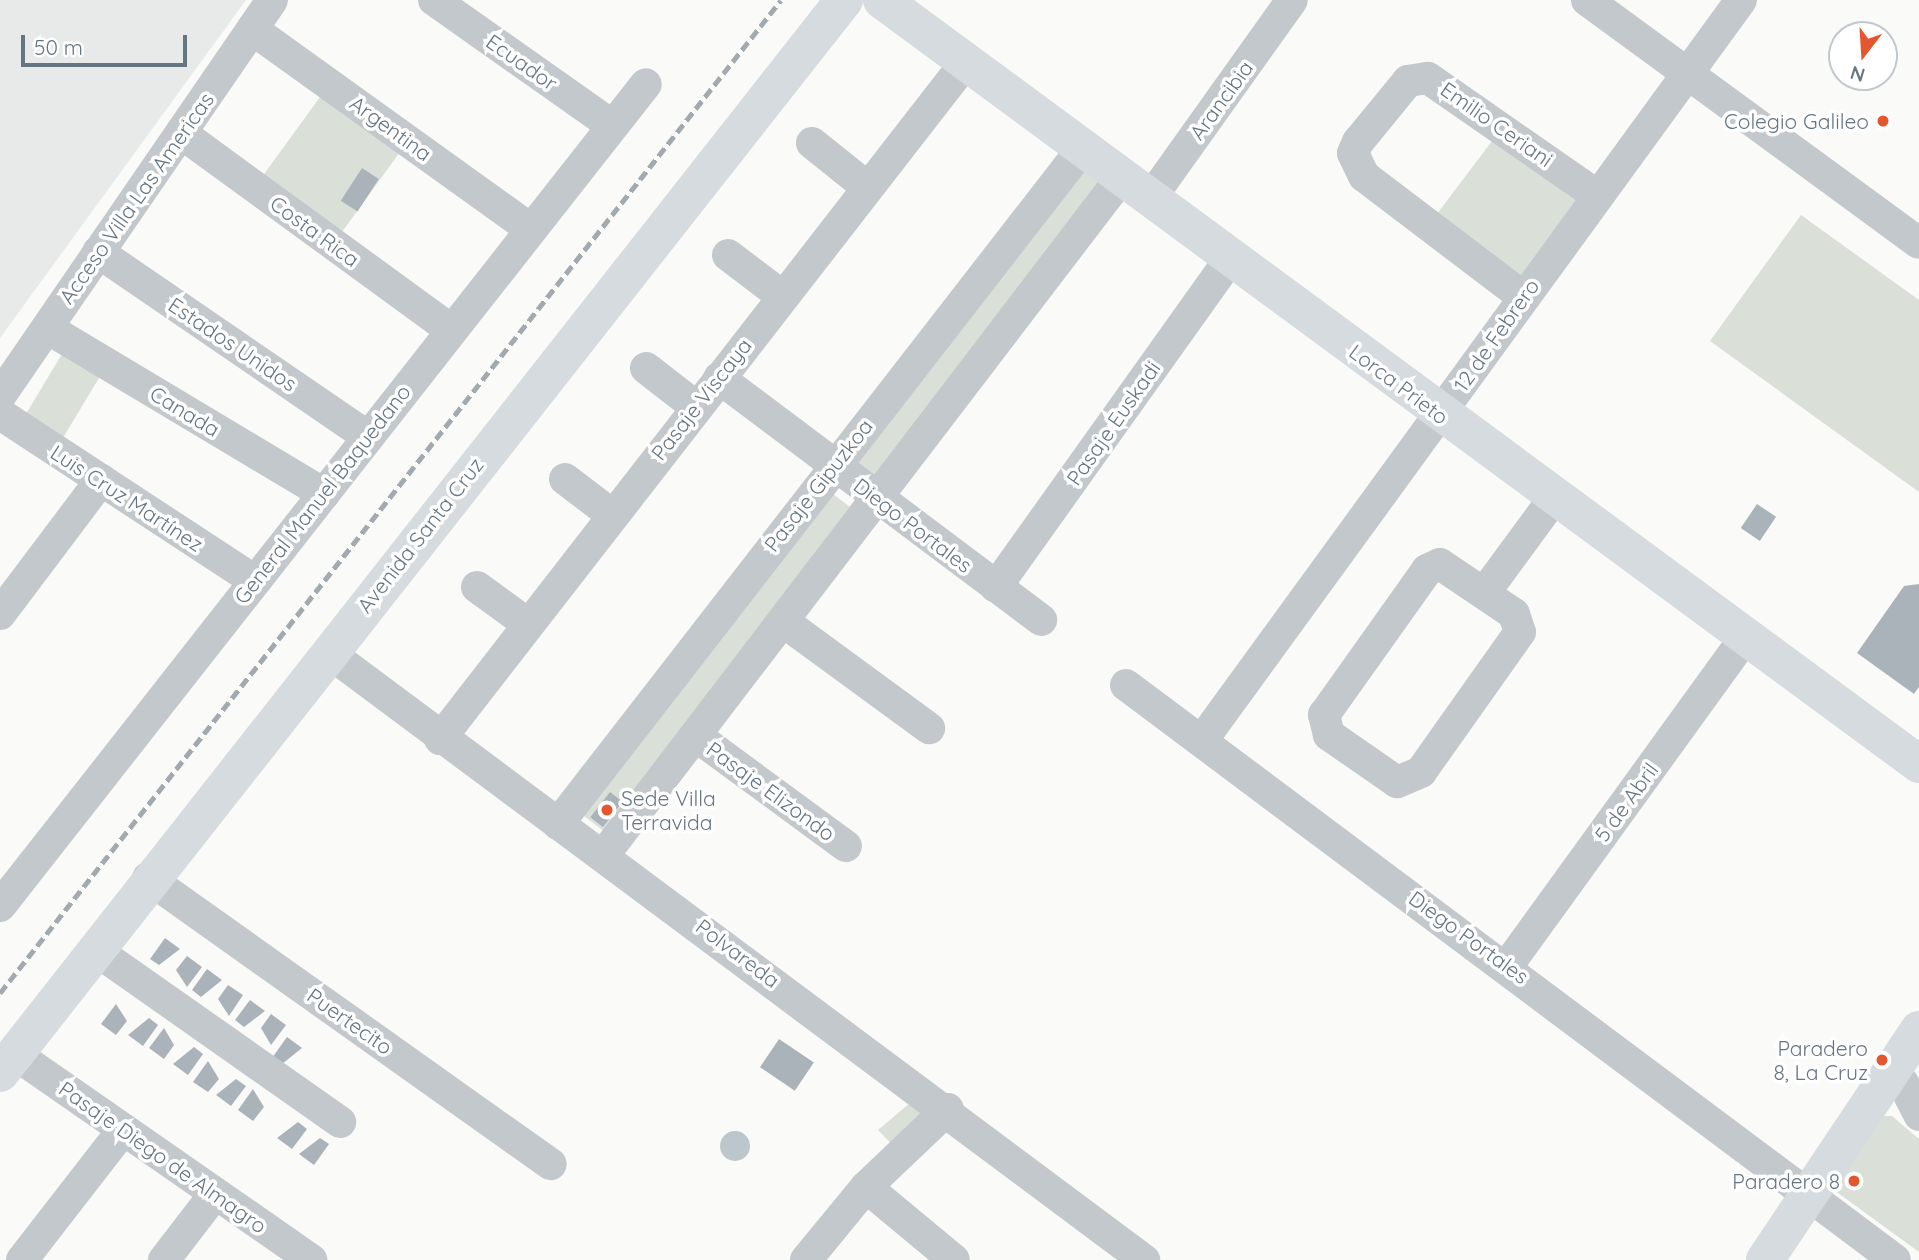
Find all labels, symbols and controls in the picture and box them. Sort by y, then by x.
scale bar [24,21,191,65]
north arrow [1828,21,1898,91]
street label: Ecuador [482,28,562,96]
text: 50 m [34,34,83,60]
street label: Arancibia [1184,56,1258,144]
text: N [1847,61,1868,88]
street label: Emilio Ceriani [1436,76,1558,172]
street label: Acceso Villa Las Americas [53,87,219,309]
street label: Argentina [345,90,437,166]
place label: Colegio Galileo [1724,108,1869,134]
marker: Colegio Galileo [1875,113,1891,129]
street label: Costa Rica [266,190,364,272]
street label: 12 de Febrero [1448,274,1544,396]
street label: Estados Unidos [164,292,302,396]
street label: Pasaje Viscaya [646,333,756,465]
street label: Lorca Prieto [1345,339,1453,429]
street label: Pasaje Euskadi [1061,356,1165,490]
street label: General Manuel Baquedano [229,379,415,609]
street label: Canada [146,380,224,442]
street label: Pasaje Gipuzkoa [758,414,878,556]
street label: Luis Cruz Martínez [46,439,208,557]
street label: Avenida Santa Cruz [352,452,488,618]
street label: Diego Portales [849,472,977,578]
street label: Pasaje Elizondo [702,736,840,846]
street label: 5 de Abril [1589,758,1663,846]
place label: Sede Villa Terravida [621,785,716,835]
marker: Sede Villa Terravida [599,802,615,818]
street label: Diego Portales [1404,885,1534,989]
street label: Polvareda [691,913,785,993]
street label: Puertecito [303,982,397,1060]
place label: Paradero 8, La Cruz [1773,1035,1868,1085]
marker: Paradero 8, La Cruz [1874,1052,1890,1068]
street label: Pasaje Diego de Almagro [54,1076,272,1238]
place label: Paradero 8 [1732,1168,1840,1194]
marker: Paradero 8 [1846,1173,1862,1189]

